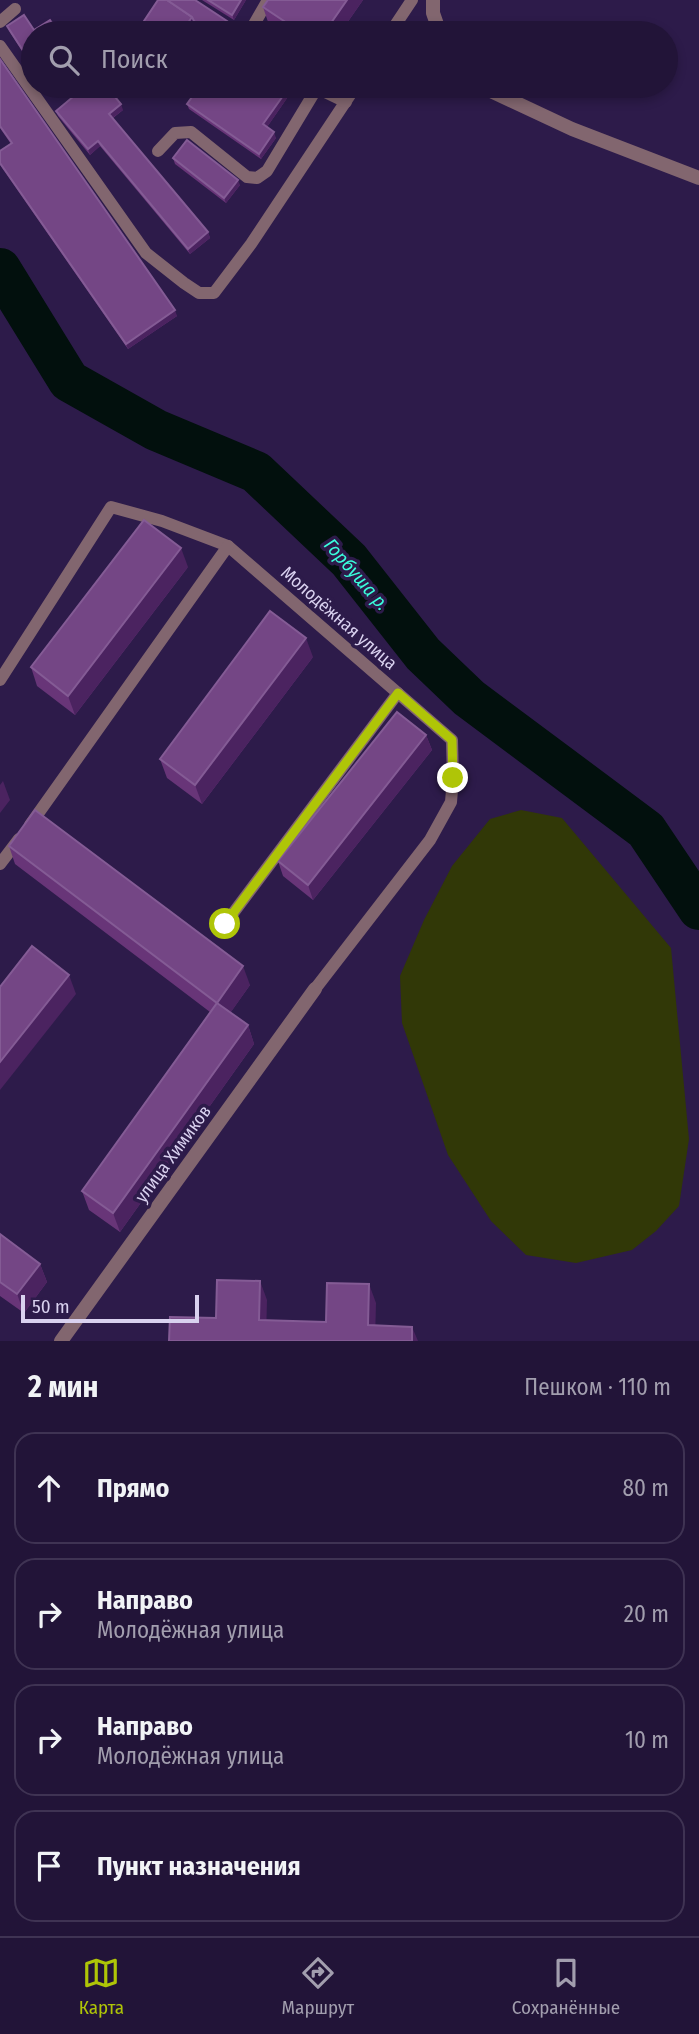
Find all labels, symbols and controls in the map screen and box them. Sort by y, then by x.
search box [21,21,678,98]
icon: search [45,41,83,79]
text: Поиск [101,44,168,75]
water label: Горбуша р. [319,534,394,615]
street label: Молодёжная улица [276,562,402,674]
route end [437,762,468,793]
route start [209,908,240,939]
street label: улица Химиков [130,1101,216,1207]
scale bar [21,1292,200,1324]
text: 50 m [32,1295,70,1318]
text: 2 мин [28,1369,99,1405]
text: Пешком · 110 m [524,1373,671,1401]
icon: ahead [30,1469,68,1507]
text: Прямо [97,1473,169,1504]
text: 80 m [622,1474,669,1502]
text: Направо [97,1585,193,1616]
icon: right [30,1595,68,1633]
text: 20 m [624,1600,669,1628]
text: Молодёжная улица [97,1616,284,1644]
text: Направо [97,1711,193,1742]
icon: right [30,1721,68,1759]
text: 10 m [625,1726,669,1754]
text: Молодёжная улица [97,1742,284,1770]
icon: arrive [30,1847,68,1885]
text: Пункт назначения [97,1851,301,1882]
tab: Карта [79,1954,124,2019]
tab: Маршрут [282,1954,354,2019]
tab: Сохранённые [512,1954,620,2019]

